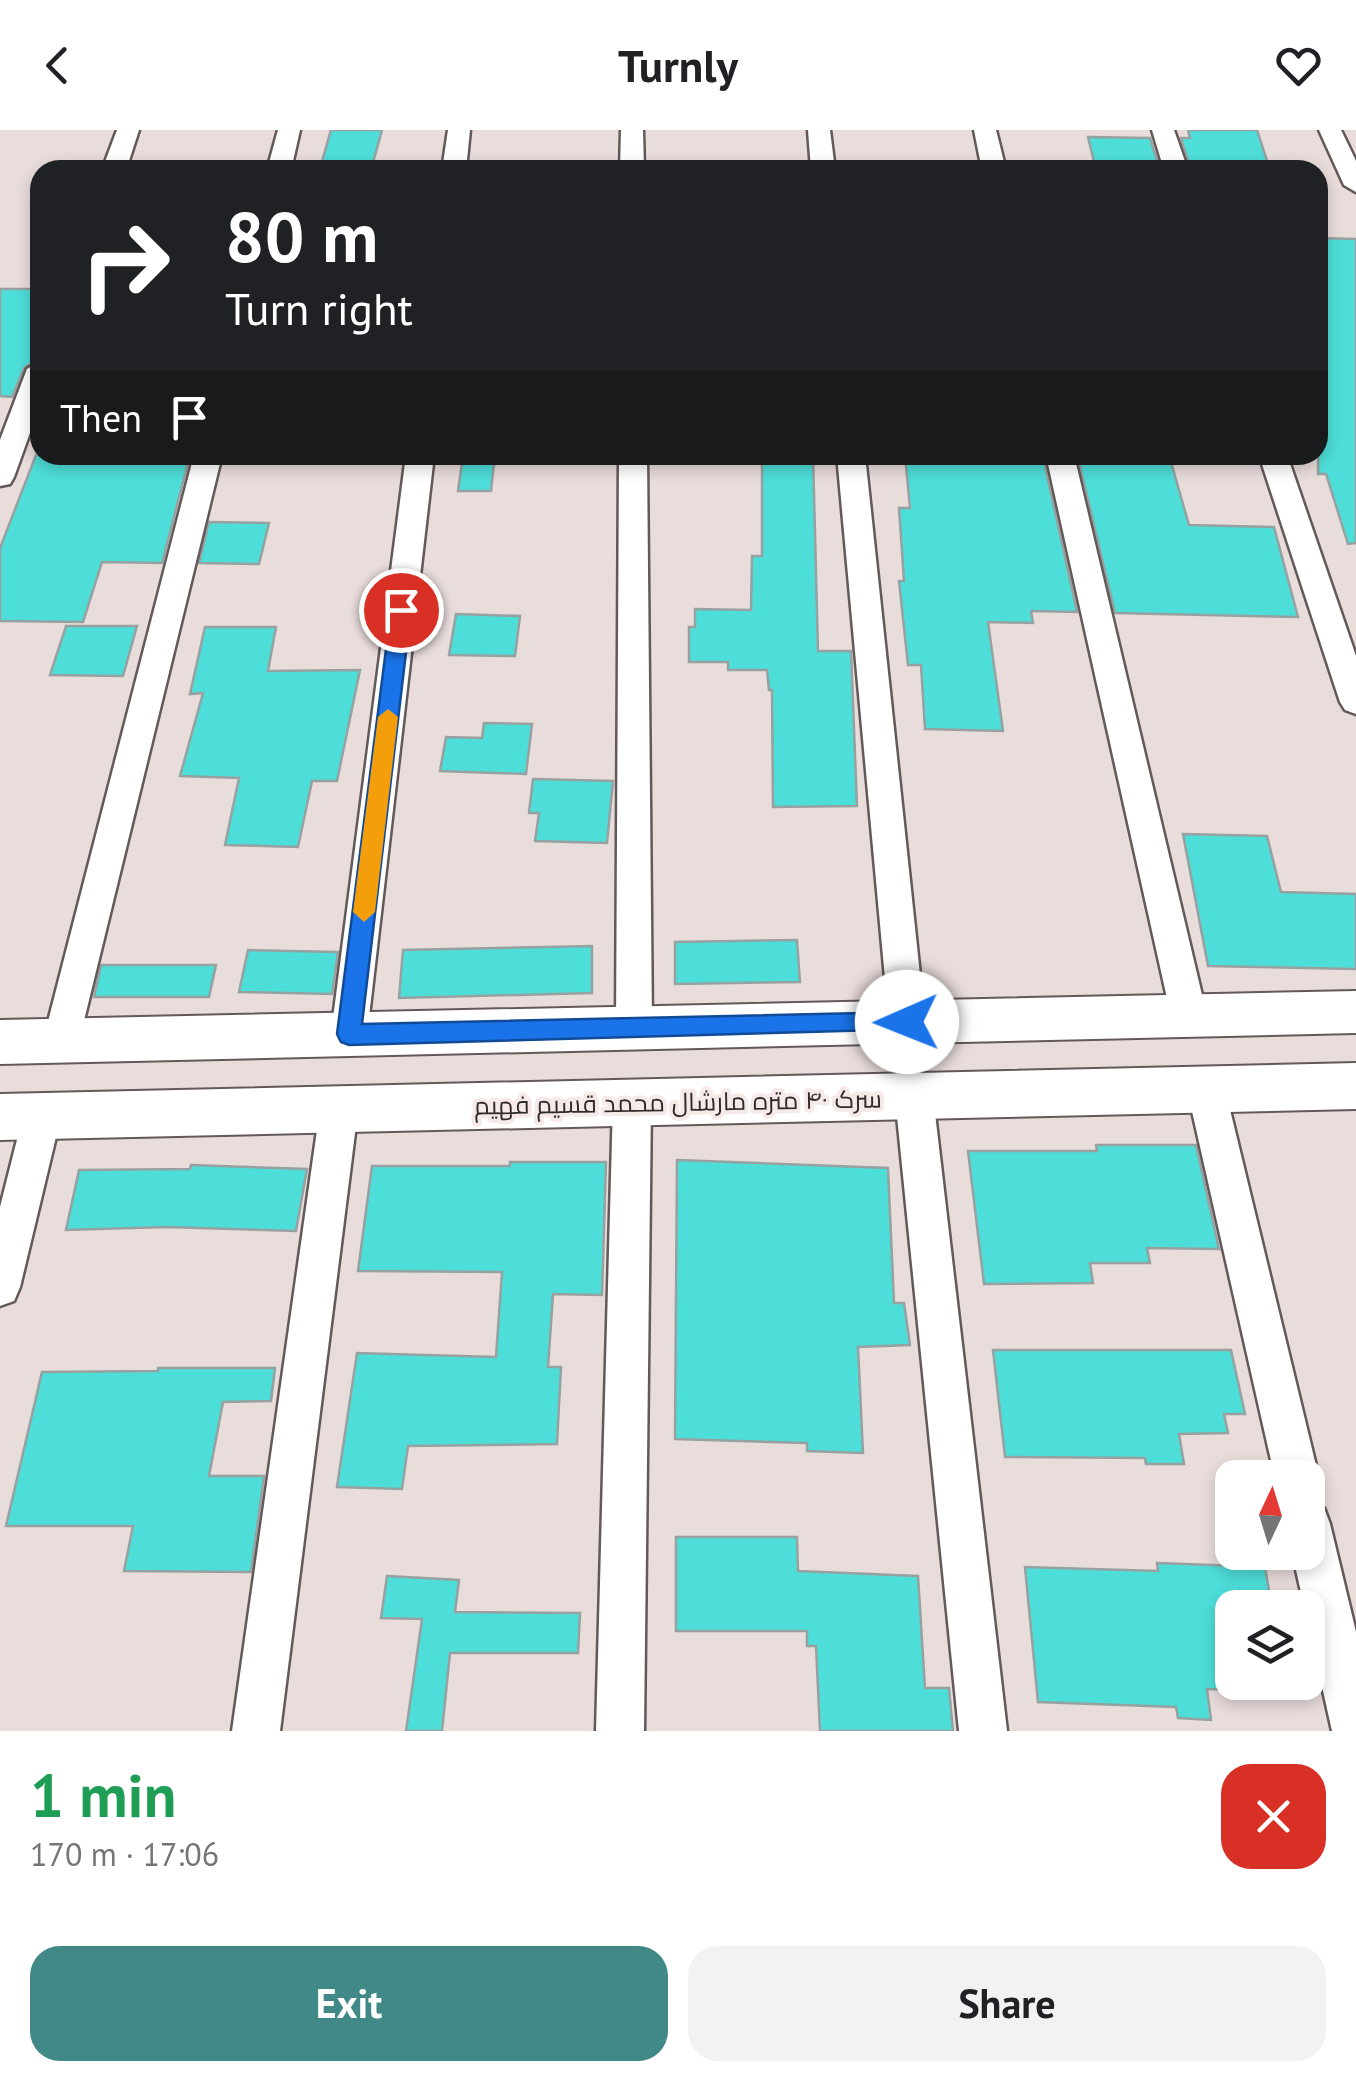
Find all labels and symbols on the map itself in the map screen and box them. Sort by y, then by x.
pin [359,568,444,653]
position arrow [855,970,959,1074]
street label: سرک ۴۰ متره مارشال محمد قسیم فهیم [474,1082,882,1124]
north arrow [1215,1460,1325,1570]

